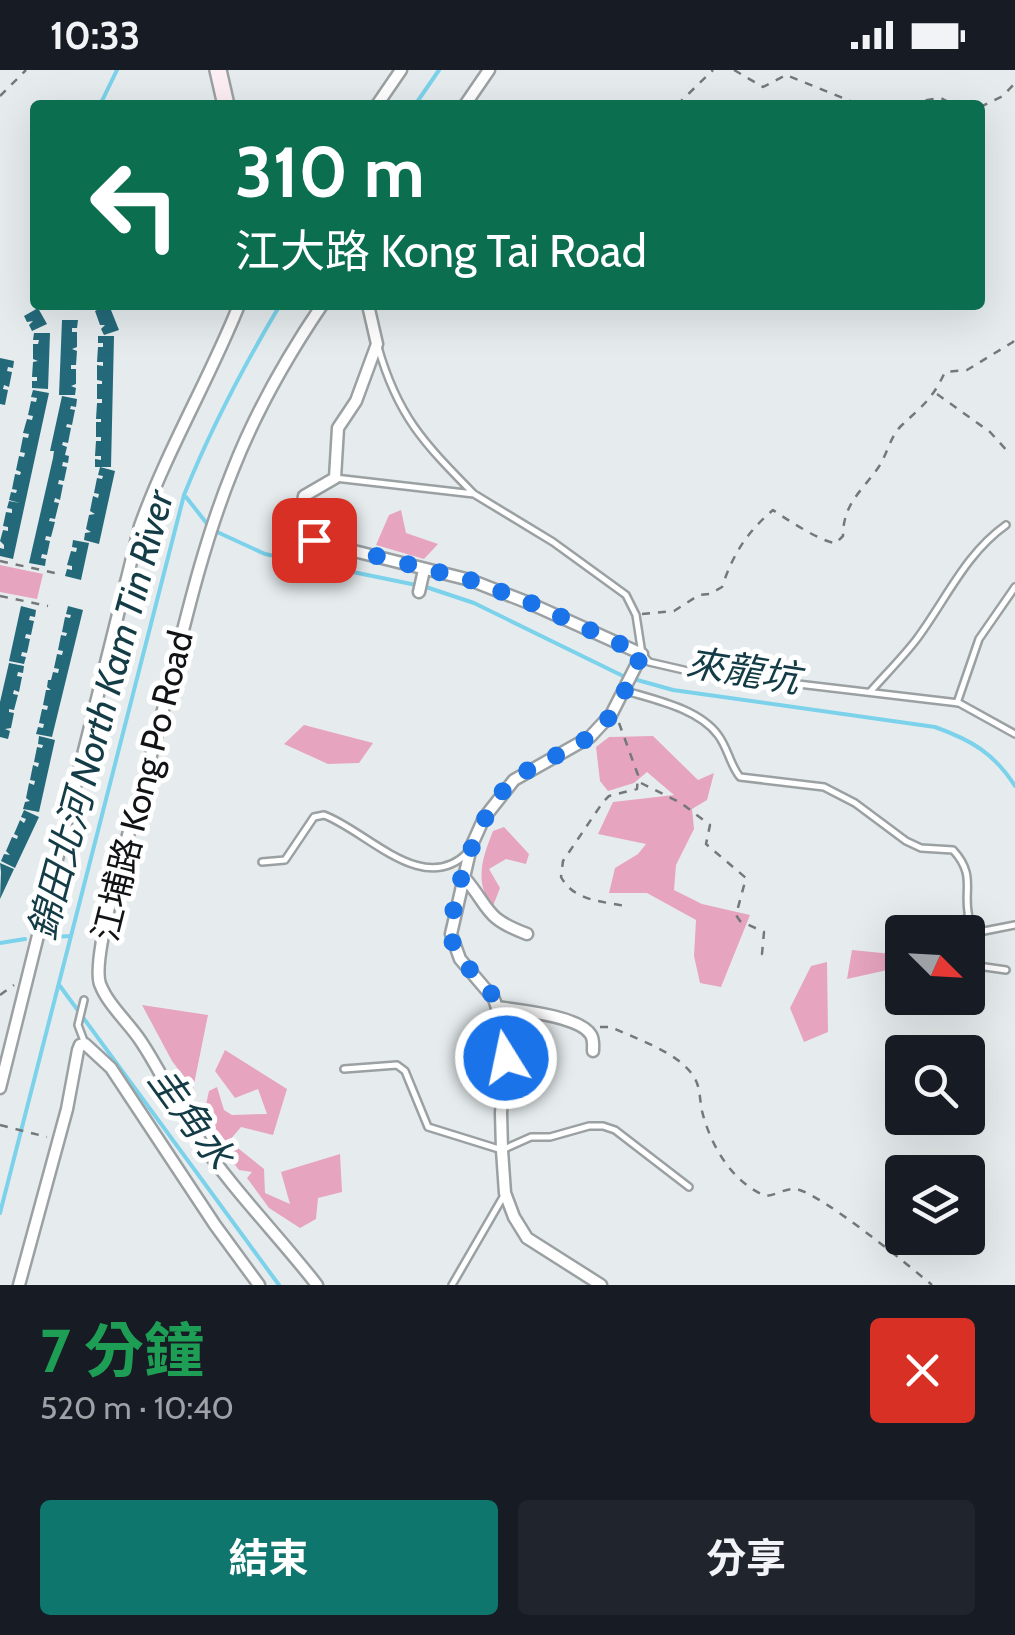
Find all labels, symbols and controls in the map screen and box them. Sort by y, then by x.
text: 10:33 [50,12,140,59]
text: 310 m [235,129,425,215]
icon: left [70,140,200,270]
text: 江大路 Kong Tai Road [235,224,647,278]
water label: 錦田北河 North Kam Tin River [18,484,183,944]
pin [272,498,357,583]
icon: arrive [287,513,342,568]
street label: 江埔路 Kong Po Road [83,626,202,945]
water label: 來龍坑 [683,638,808,703]
north arrow [885,915,985,1015]
map controls [885,915,985,1255]
position arrow [454,1006,558,1110]
button: search [885,1035,985,1135]
water label: 圭角水 [139,1058,245,1179]
button: layers [885,1155,985,1255]
text: 7 分鐘 [40,1314,204,1387]
button: close [870,1318,975,1423]
text: 520 m · 10:40 [40,1388,234,1427]
button: 結束 [40,1500,498,1615]
button: 分享 [518,1500,975,1615]

